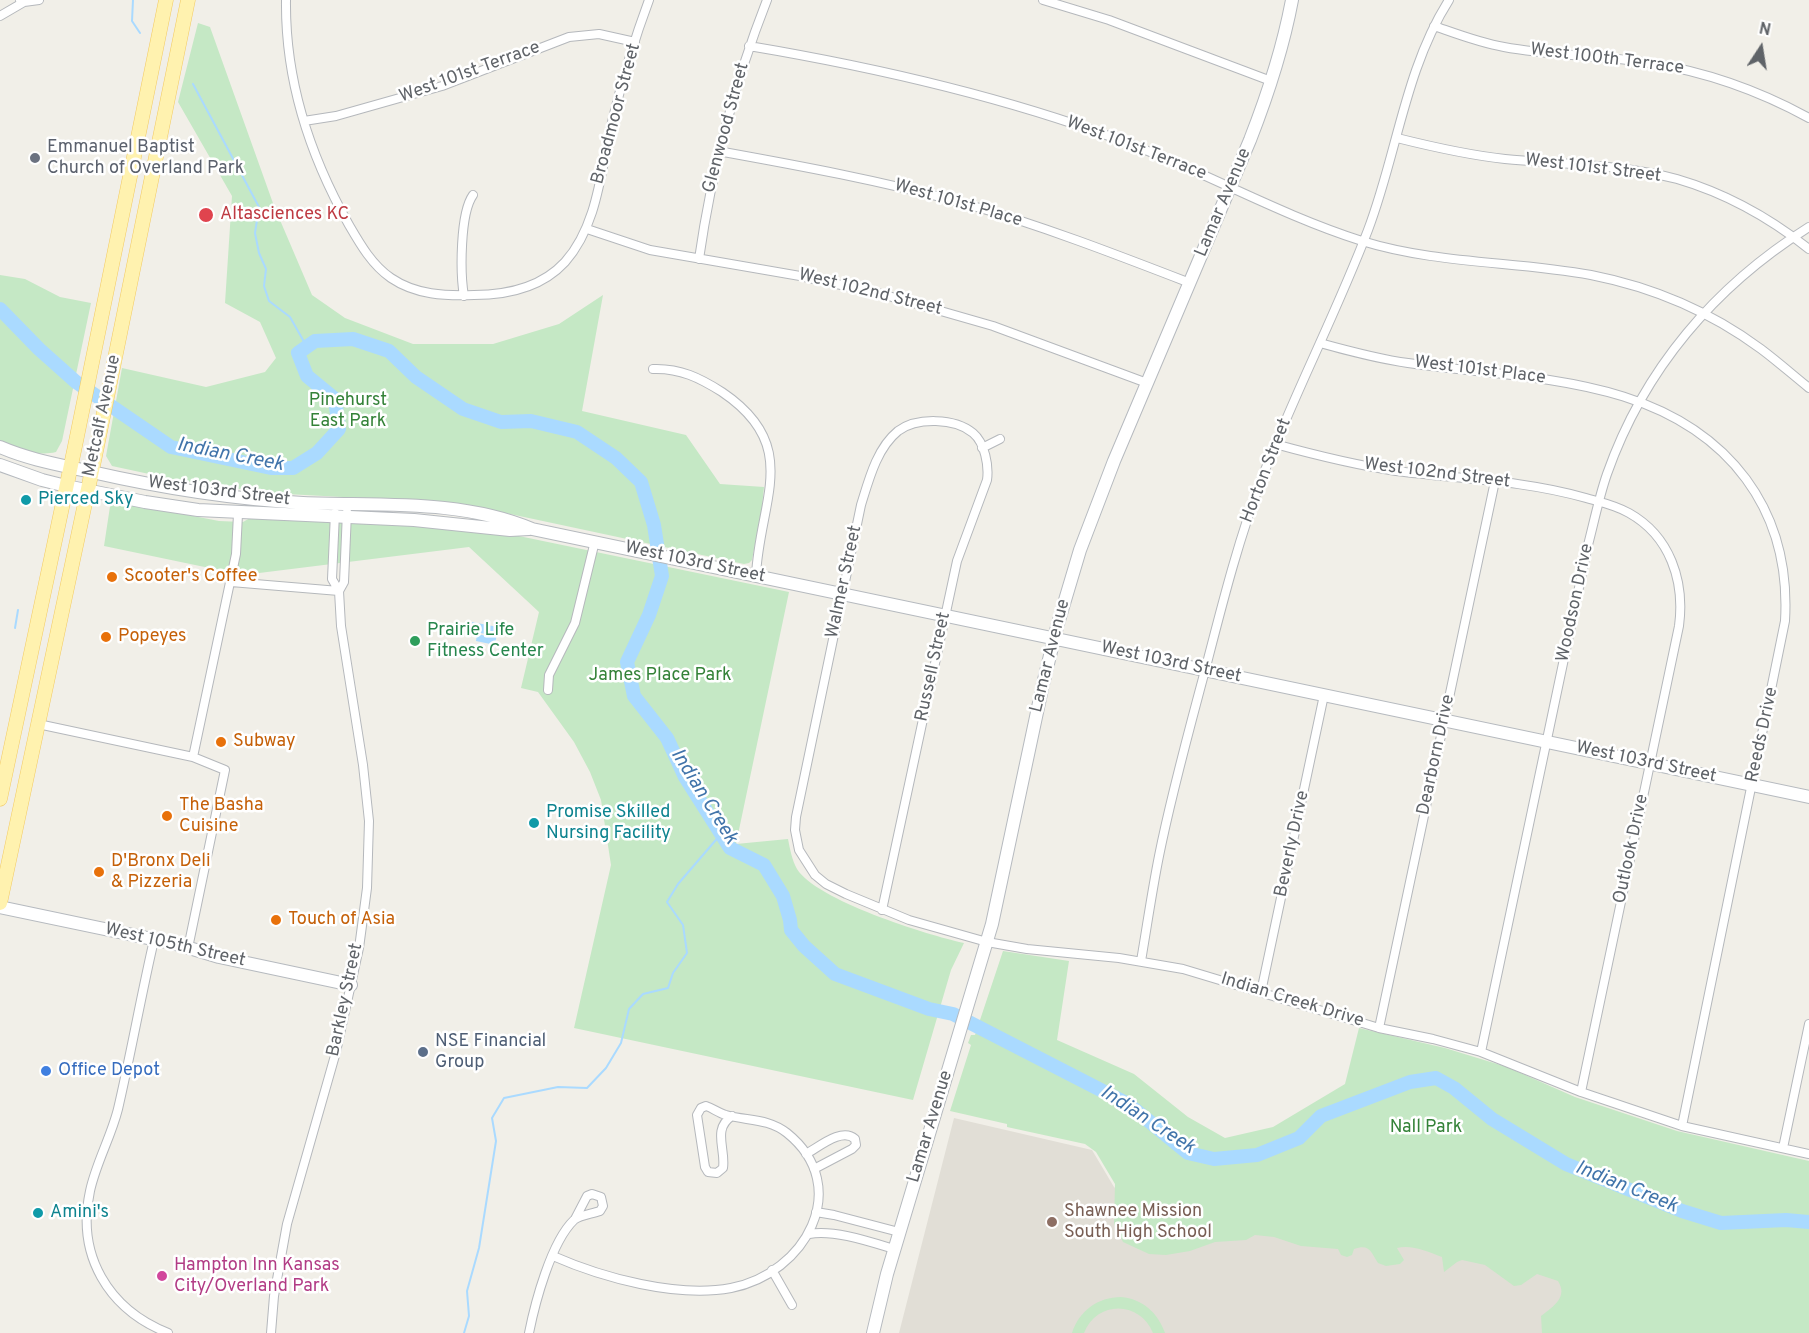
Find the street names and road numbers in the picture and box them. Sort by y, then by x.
street label: West 101st Terrace [397,37,543,109]
street label: West 100th Terrace [1529,40,1685,80]
street label: Broadmoor Street [588,41,646,187]
street label: Glenwood Street [699,60,755,196]
street label: West 101st Terrace [1063,112,1209,186]
street label: Lamar Avenue [1191,145,1257,261]
street label: West 101st Street [1524,150,1662,188]
street label: West 101st Place [892,175,1024,233]
street label: West 102nd Street [796,265,944,321]
street label: West 101st Place [1413,352,1547,390]
street label: Metcalf Avenue [80,353,126,479]
street label: Horton Street [1237,416,1297,526]
street label: West 102nd Street [1363,454,1511,494]
street label: West 103rd Street [147,473,291,511]
street label: Walmer Street [822,524,868,640]
street label: West 103rd Street [623,538,767,588]
street label: Woodson Drive [1553,542,1599,664]
street label: Lamar Avenue [1026,597,1076,715]
street label: Russell Street [912,610,956,724]
street label: West 103rd Street [1099,638,1243,688]
street label: Reeds Drive [1742,685,1784,785]
street label: Dearborn Drive [1414,693,1460,817]
street label: West 103rd Street [1574,738,1718,788]
street label: Beverly Drive [1271,789,1315,899]
street label: Outlook Drive [1610,792,1654,906]
street label: West 105th Street [103,919,247,973]
street label: Barkley Street [323,941,369,1059]
street label: Indian Creek Drive [1218,969,1366,1033]
street label: Lamar Avenue [904,1068,958,1186]

